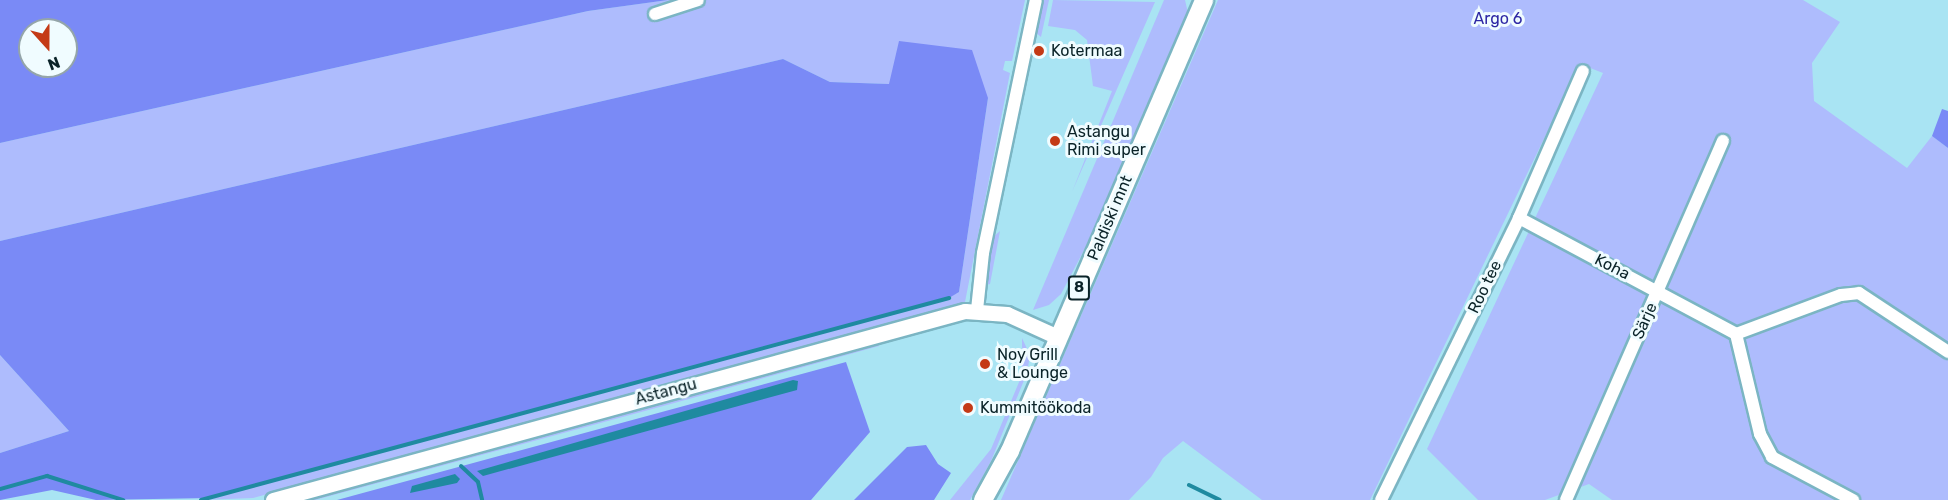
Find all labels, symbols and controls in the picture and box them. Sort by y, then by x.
park label: Argo 6 [1474,9,1522,29]
north arrow [18,18,78,78]
place label: Kotermaa [1051,41,1122,61]
marker: Kotermaa [1032,44,1046,58]
text: N [45,52,63,74]
place label: Astangu Rimi super [1067,122,1146,160]
marker: Astangu Rimi super [1048,134,1062,148]
street label: Paldiski mnt [1083,173,1137,263]
street label: Koha [1591,250,1633,284]
street label: Roo tee [1464,257,1506,317]
road number: 8 [1067,276,1091,300]
street label: Särje [1629,300,1661,342]
place label: Noy Grill & Lounge [997,345,1068,383]
marker: Noy Grill & Lounge [978,357,992,371]
street label: Astangu [633,375,699,409]
place label: Kummitöökoda [980,398,1091,418]
marker: Kummitöökoda [961,401,975,415]

